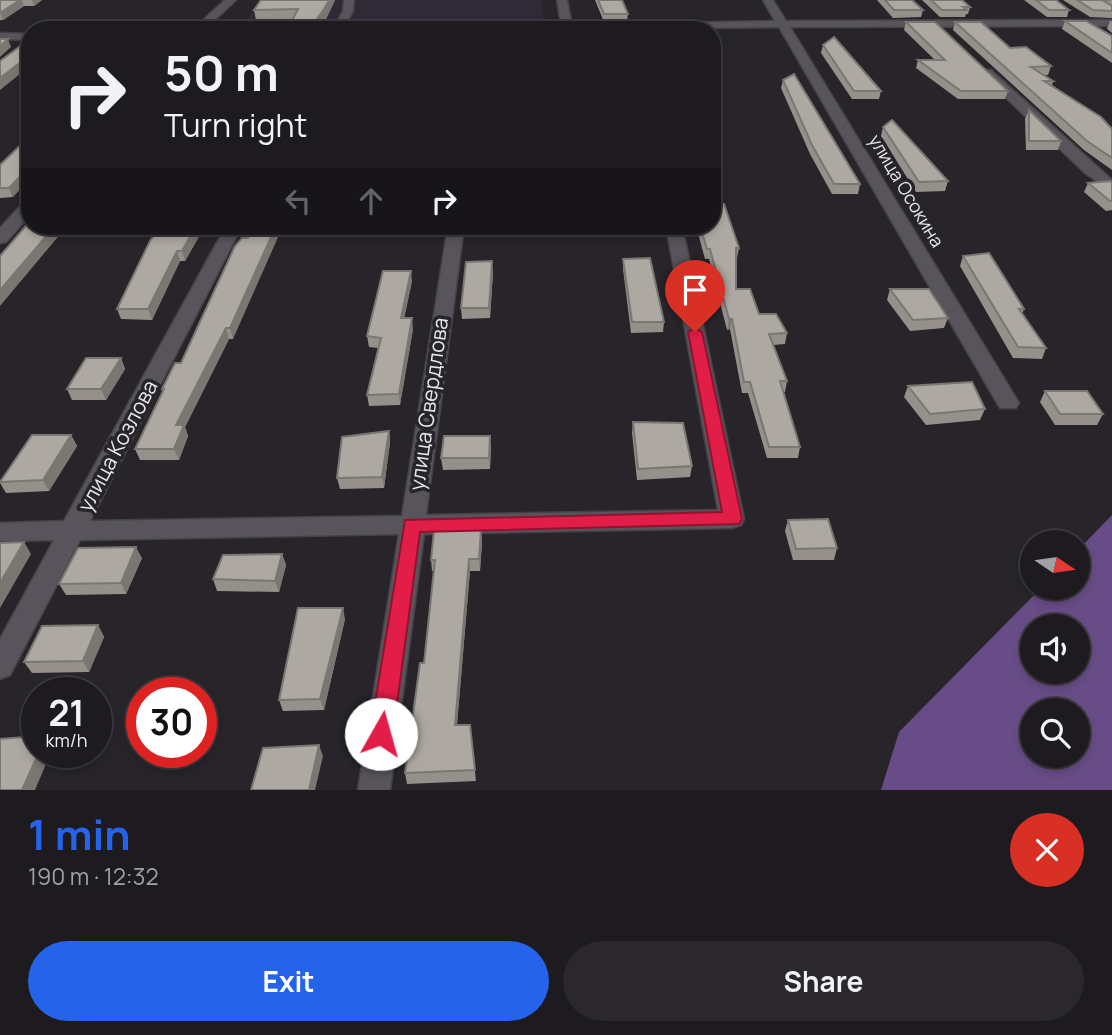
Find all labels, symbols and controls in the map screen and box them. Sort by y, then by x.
text: 50 m [164,39,279,106]
icon: right [49,49,140,140]
text: Turn right [164,103,307,147]
street label: улица Осокина [864,130,950,251]
icon: left [279,182,317,220]
icon: ahead [352,182,390,220]
icon: right [425,182,463,220]
pin [665,260,725,332]
icon: arrive [676,271,714,309]
street label: улица Свердлова [402,316,454,492]
street label: улица Козлова [71,375,164,516]
north arrow [1020,530,1090,600]
map controls [1020,530,1090,768]
button: sound [1020,614,1090,684]
speed limit sign: 30 [126,677,217,768]
text: 21 [48,689,85,737]
position arrow [344,697,418,771]
button: search [1020,698,1090,768]
text: km/h [46,728,87,752]
text: 1 min [28,805,131,863]
button: close [1010,813,1084,887]
text: 190 m · 12:32 [28,860,159,892]
button: Exit [28,941,549,1021]
button: Share [563,941,1084,1021]

